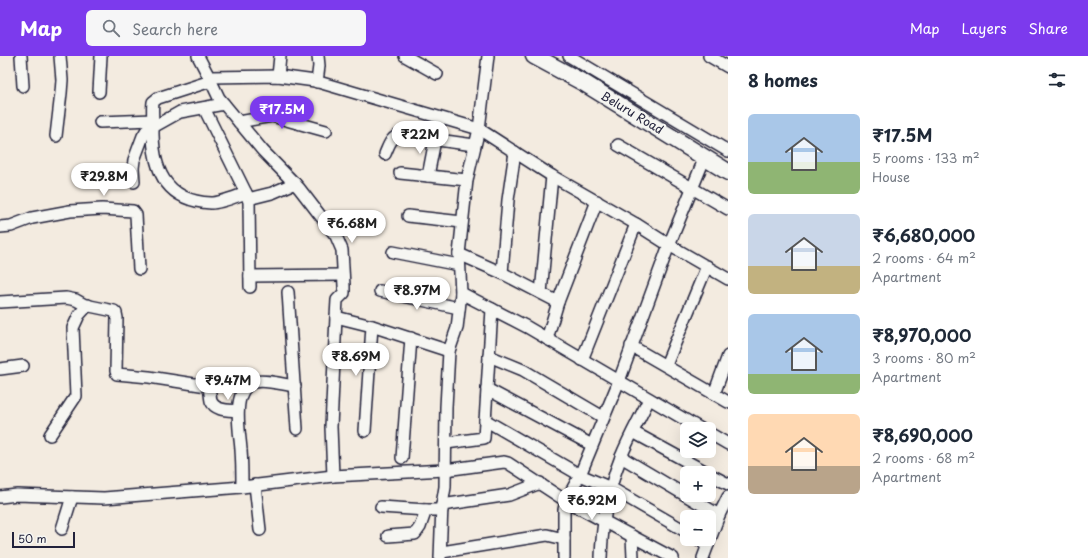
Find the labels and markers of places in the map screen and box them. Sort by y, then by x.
pin: ₹17.5M [249,96,315,130]
pin: ₹22M [396,121,444,155]
pin: ₹29.8M [71,163,137,197]
pin: ₹6.68M [319,210,385,244]
pin: ₹8.97M [384,277,450,311]
pin: ₹8.69M [323,343,389,377]
pin: ₹9.47M [195,367,261,401]
pin: ₹6.92M [559,487,625,521]

